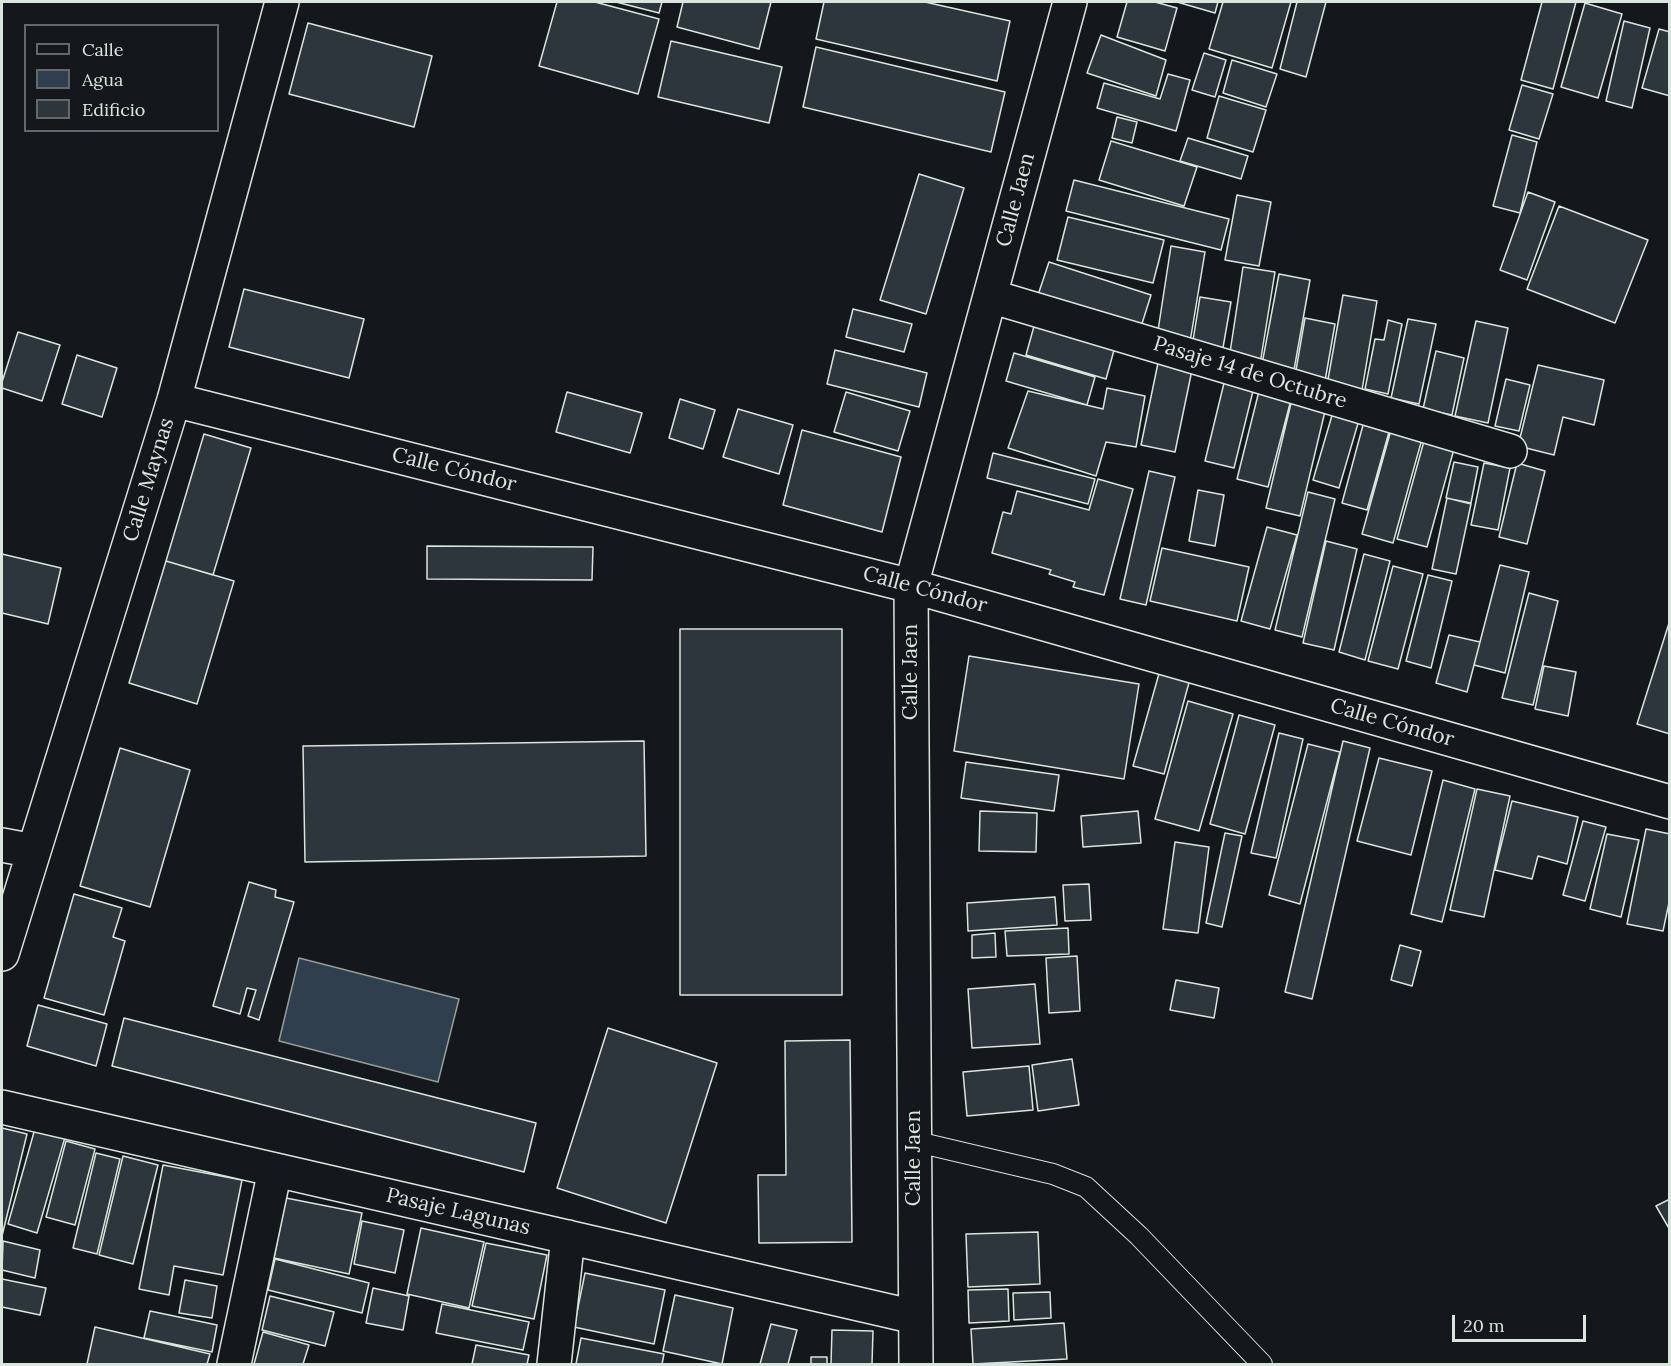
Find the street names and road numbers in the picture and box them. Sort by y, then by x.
street label: Calle Jaen [991,150,1041,250]
street label: Pasaje 14 de Octubre [1150,332,1350,414]
street label: Calle Maynas [118,415,180,545]
street label: Calle Cóndor [389,442,519,498]
street label: Calle Cóndor [860,561,990,619]
street label: Calle Jaen [898,624,924,720]
street label: Calle Cóndor [1327,693,1457,753]
street label: Calle Jaen [901,1110,927,1206]
street label: Pasaje Lagunas [383,1183,533,1241]

